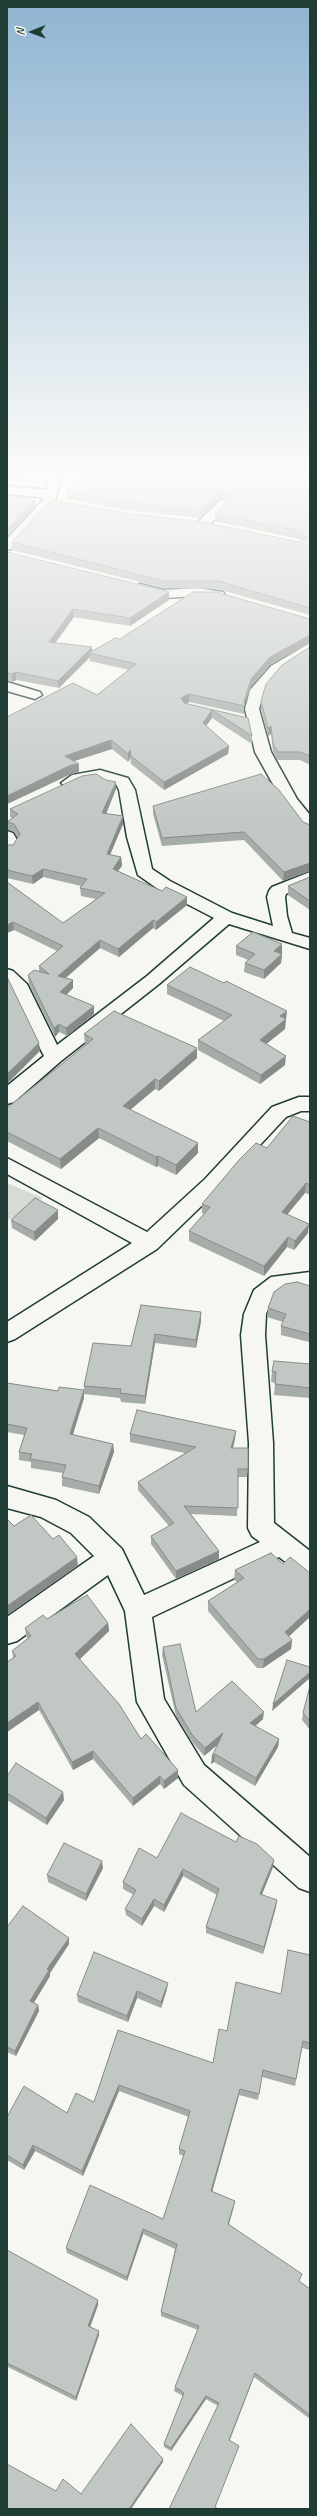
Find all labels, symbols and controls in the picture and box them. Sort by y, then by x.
north arrow [12,12,52,52]
text: N [13,29,27,36]

